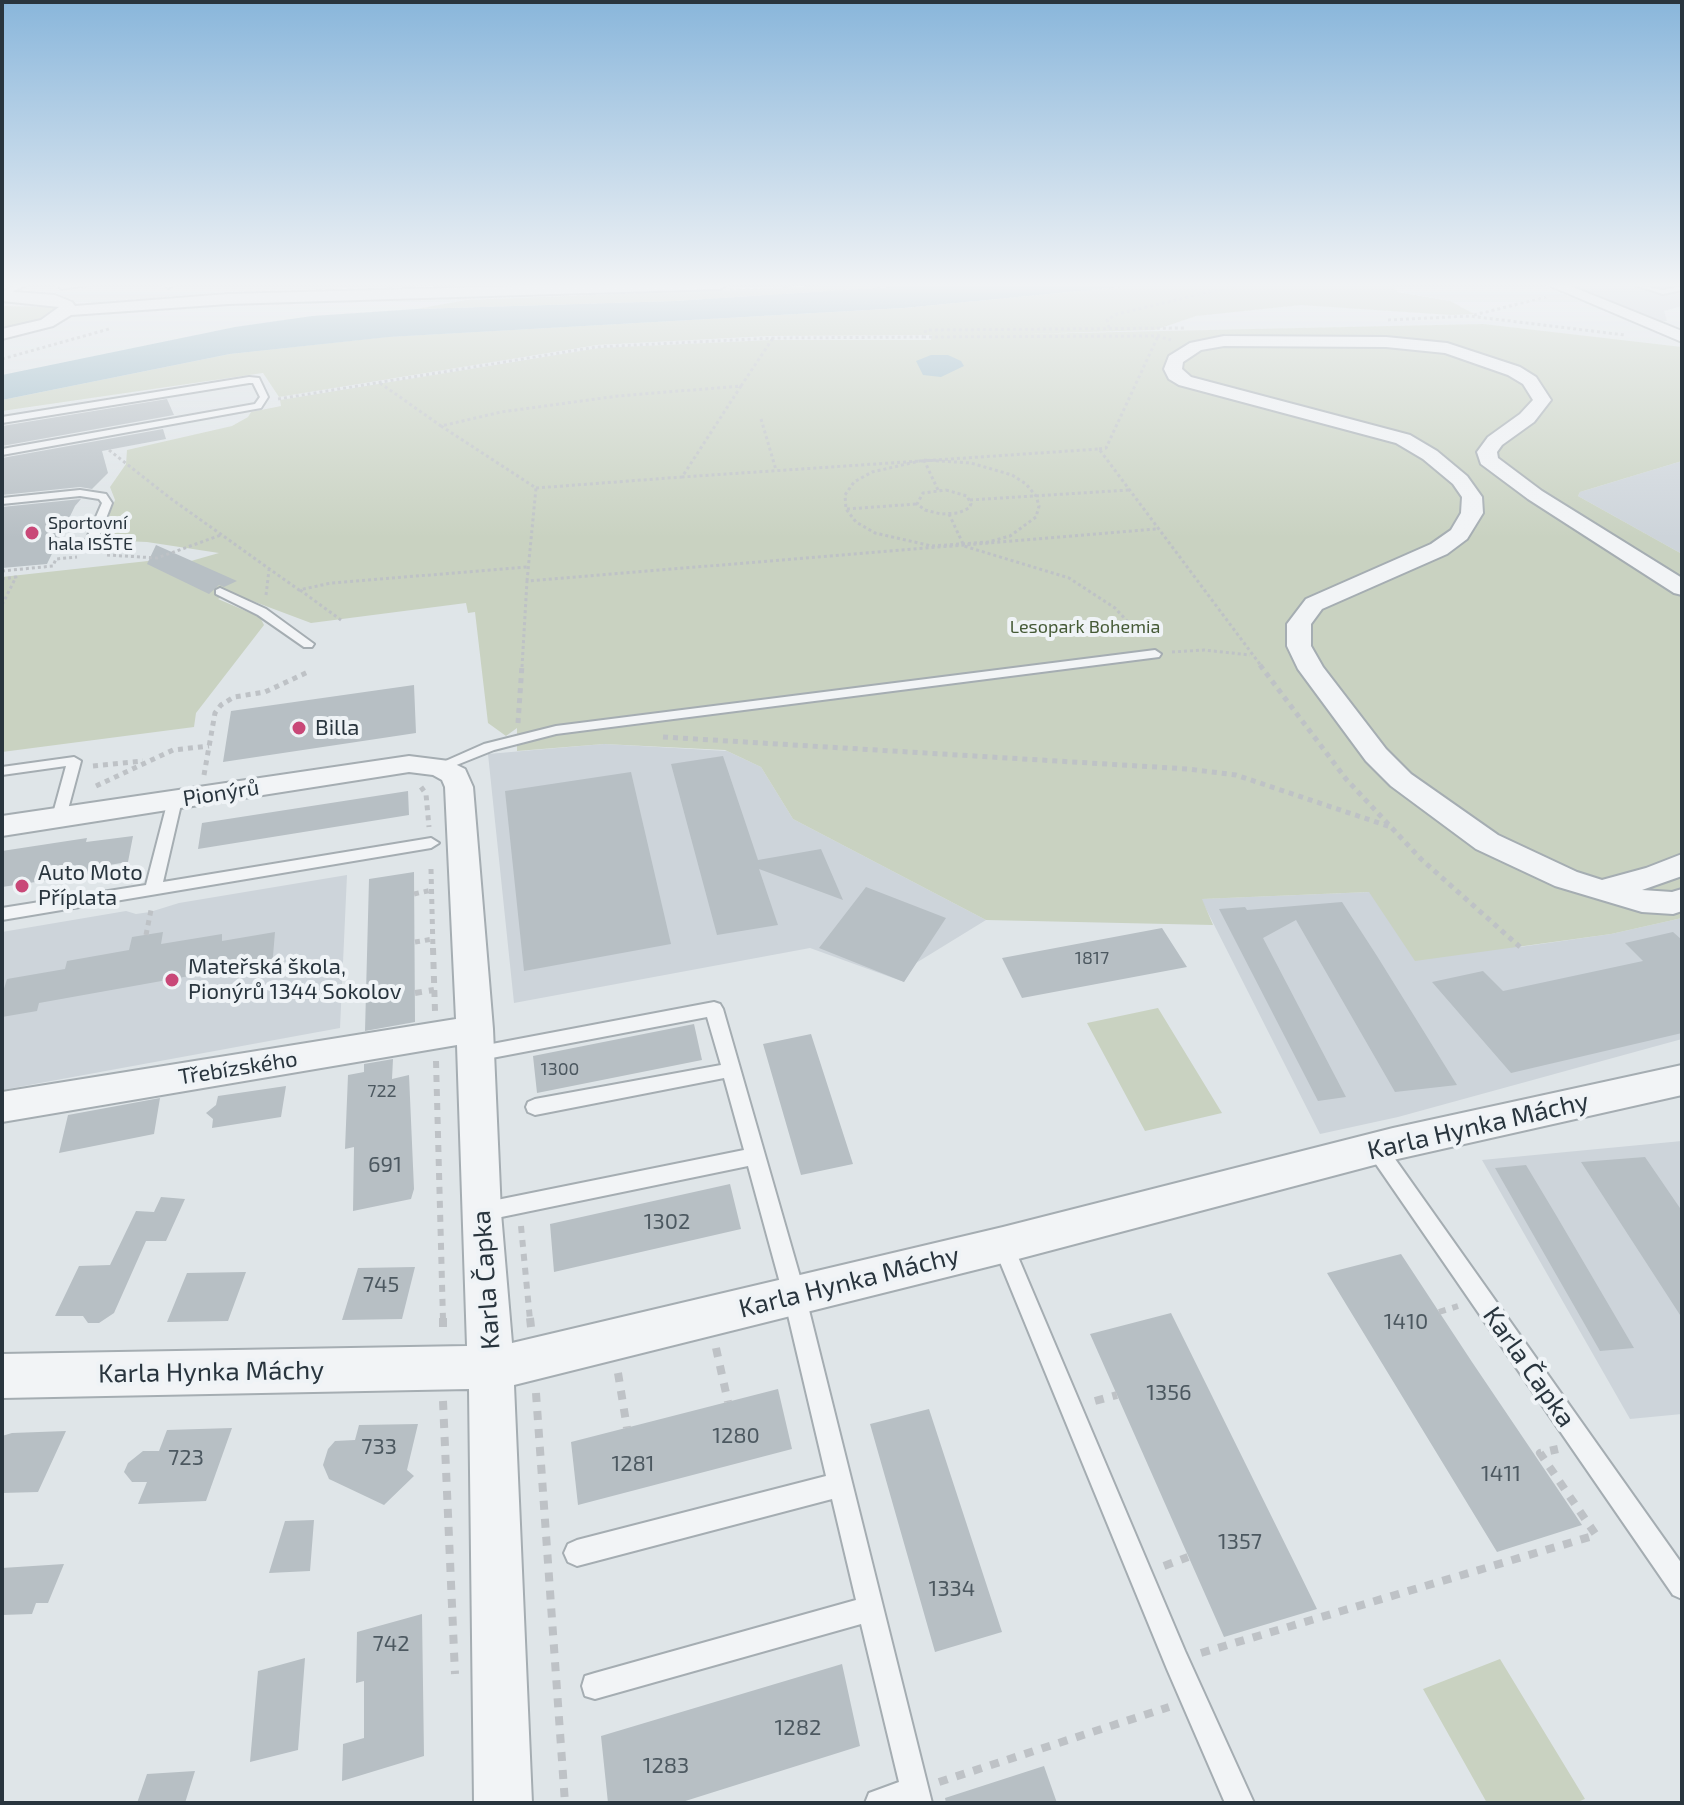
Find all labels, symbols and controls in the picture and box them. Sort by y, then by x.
place label: Sportovní hala ISŠTE [48,512,133,554]
marker: Sportovní hala ISŠTE [23,524,41,542]
park label: Lesopark Bohemia [1010,616,1160,638]
place label: Billa [315,715,359,741]
marker: Billa [290,719,308,737]
street label: Pionýrů [181,774,261,812]
place label: Auto Moto Příplata [38,860,143,912]
marker: Auto Moto Příplata [13,877,31,895]
house number: 1817 [1075,947,1109,969]
place label: Mateřská škola, Pionýrů 1344 Sokolov [188,954,401,1006]
marker: Mateřská škola, Pionýrů 1344 Sokolov [163,971,181,989]
street label: Třebízského [177,1046,299,1090]
house number: 1300 [541,1058,579,1080]
house number: 722 [367,1080,397,1102]
street label: Karla Hynka Máchy [1364,1085,1592,1167]
house number: 691 [368,1152,402,1178]
street label: Karla Čapka [466,1209,506,1351]
house number: 1302 [644,1209,690,1235]
street label: Karla Hynka Máchy [736,1240,962,1324]
house number: 745 [363,1272,399,1298]
street label: Karla Čapka [1476,1301,1582,1433]
house number: 1410 [1384,1309,1428,1335]
street label: Karla Hynka Máchy [98,1354,324,1390]
house number: 1356 [1146,1380,1192,1406]
house number: 1280 [712,1423,760,1449]
house number: 733 [361,1434,397,1460]
house number: 723 [168,1445,204,1471]
house number: 1281 [611,1451,655,1477]
house number: 1411 [1481,1461,1521,1487]
house number: 1357 [1218,1529,1262,1555]
house number: 1334 [929,1576,975,1602]
house number: 742 [372,1631,410,1657]
house number: 1282 [775,1715,821,1741]
house number: 1283 [643,1753,689,1779]

